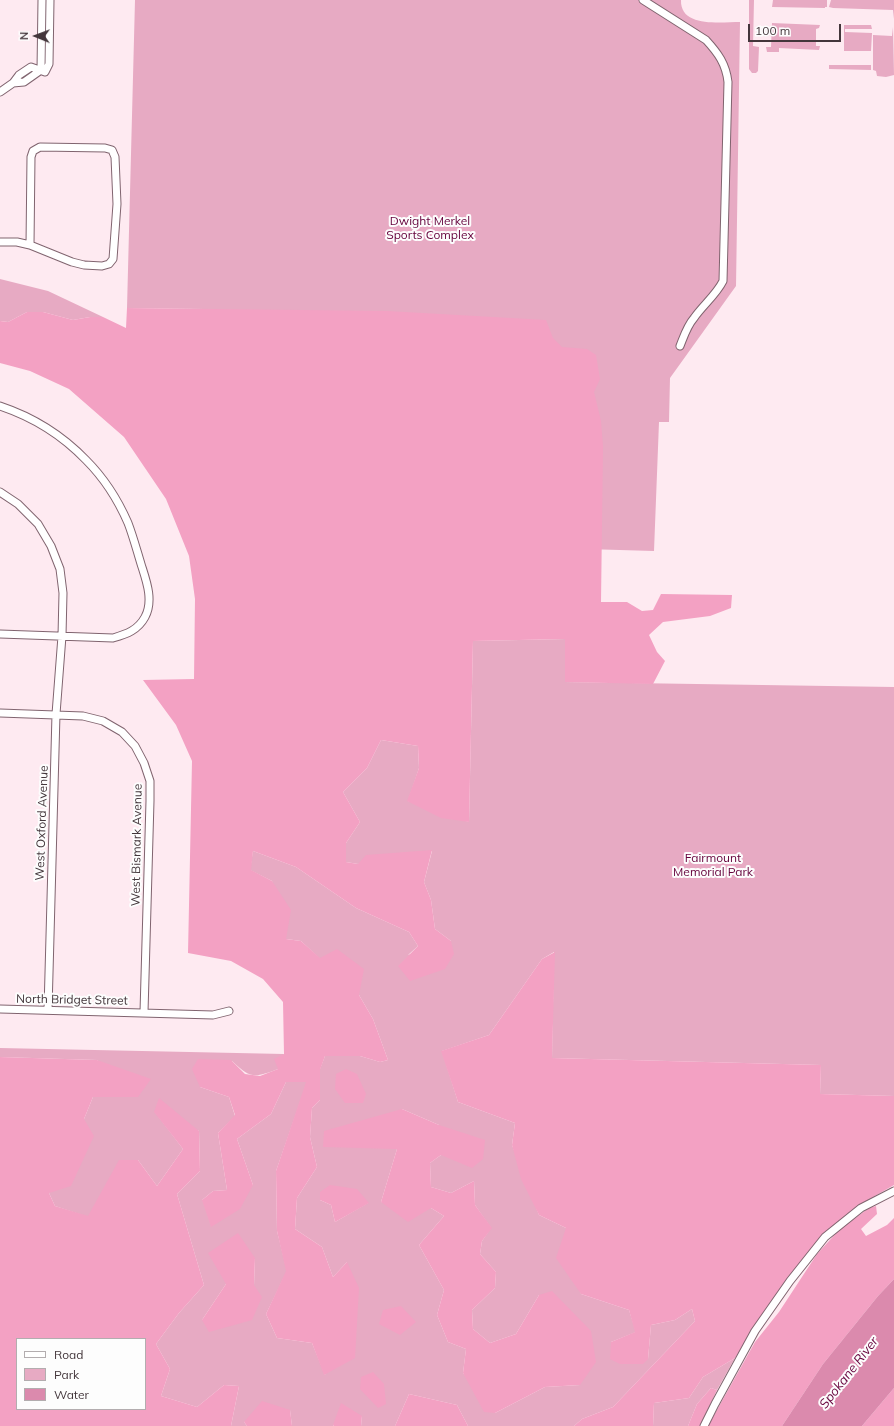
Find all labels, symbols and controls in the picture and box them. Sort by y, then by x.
north arrow [16,16,56,56]
scale bar [750,16,843,42]
text: 100 m [755,23,790,38]
text: N [17,32,31,40]
park label: Dwight Merkel Sports Complex [386,214,474,242]
street label: West Oxford Avenue [33,765,51,881]
street label: West Bismark Avenue [129,784,145,906]
park label: Fairmount Memorial Park [673,851,753,879]
street label: North Bridget Street [16,992,128,1008]
water label: Spokane River [816,1334,882,1412]
legend [16,1338,146,1410]
text: Road [54,1347,83,1362]
text: Park [54,1367,79,1382]
text: Water [54,1387,89,1402]

